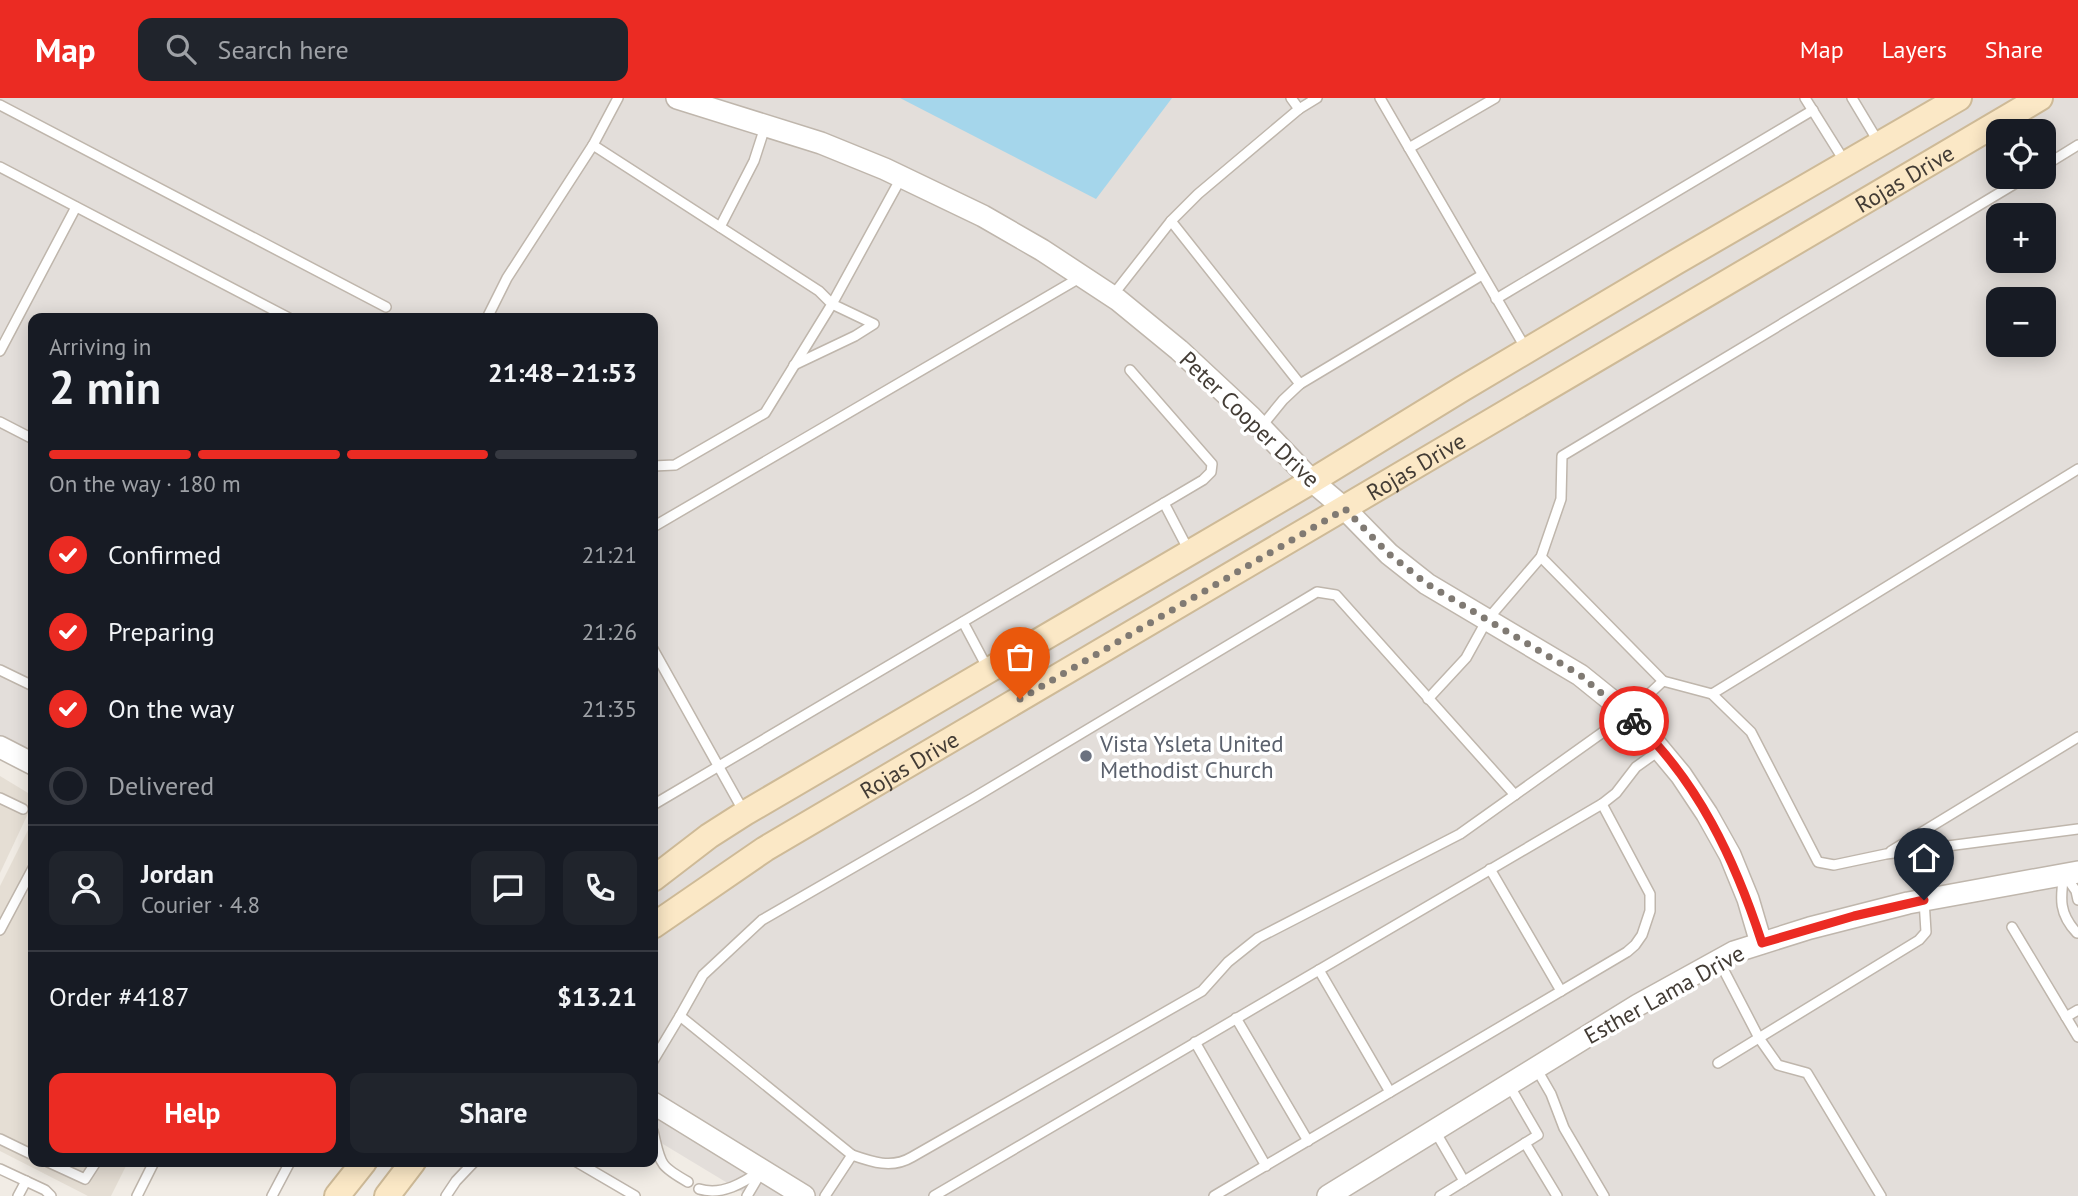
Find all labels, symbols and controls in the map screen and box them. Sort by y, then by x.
search box [138,18,628,81]
text: Map [35,28,96,71]
icon: search [162,30,200,68]
text: Search here [218,33,349,66]
text: Map [1800,34,1844,65]
text: Layers [1882,34,1947,65]
text: Share [1985,34,2043,65]
map controls [1986,119,2056,357]
button: locate [1986,119,2056,189]
street label: Rojas Drive [1849,138,1959,218]
button: + [1986,203,2056,273]
button: − [1986,287,2056,357]
text: Arriving in [49,332,151,361]
street label: Peter Cooper Drive [1174,345,1326,493]
text: 21:48–21:53 [488,356,637,389]
text: 2 min [49,357,161,417]
street label: Rojas Drive [1361,425,1470,506]
text: On the way · 180 m [49,469,241,498]
icon: check [49,536,87,574]
text: Confirmed [108,538,221,571]
text: 21:21 [582,540,637,569]
icon: check [49,613,87,651]
text: Preparing [108,615,215,648]
text: 21:26 [582,617,637,646]
pin [990,627,1050,699]
icon: bag [1001,638,1039,676]
courier [1599,686,1669,756]
icon: check [49,690,87,728]
text: On the way [108,692,234,725]
text: 21:35 [582,694,637,723]
icon: bike [1615,702,1653,740]
street label: Rojas Drive [854,724,964,805]
place label: Vista Ysleta United Methodist Church [1099,729,1284,784]
marker: Vista Ysleta United Methodist Church [1078,748,1094,764]
text: Delivered [108,769,214,802]
pin [1894,828,1954,900]
icon: home [1905,839,1943,877]
button: person [49,851,123,925]
button: chat [471,851,545,925]
button: phone [563,851,637,925]
text: Jordan [141,857,214,890]
text: Courier · 4.8 [141,890,260,919]
street label: Esther Lama Drive [1579,938,1749,1050]
text: Order #4187 [49,980,189,1013]
text: $13.21 [557,980,637,1013]
button: Help [49,1073,336,1153]
button: Share [350,1073,637,1153]

